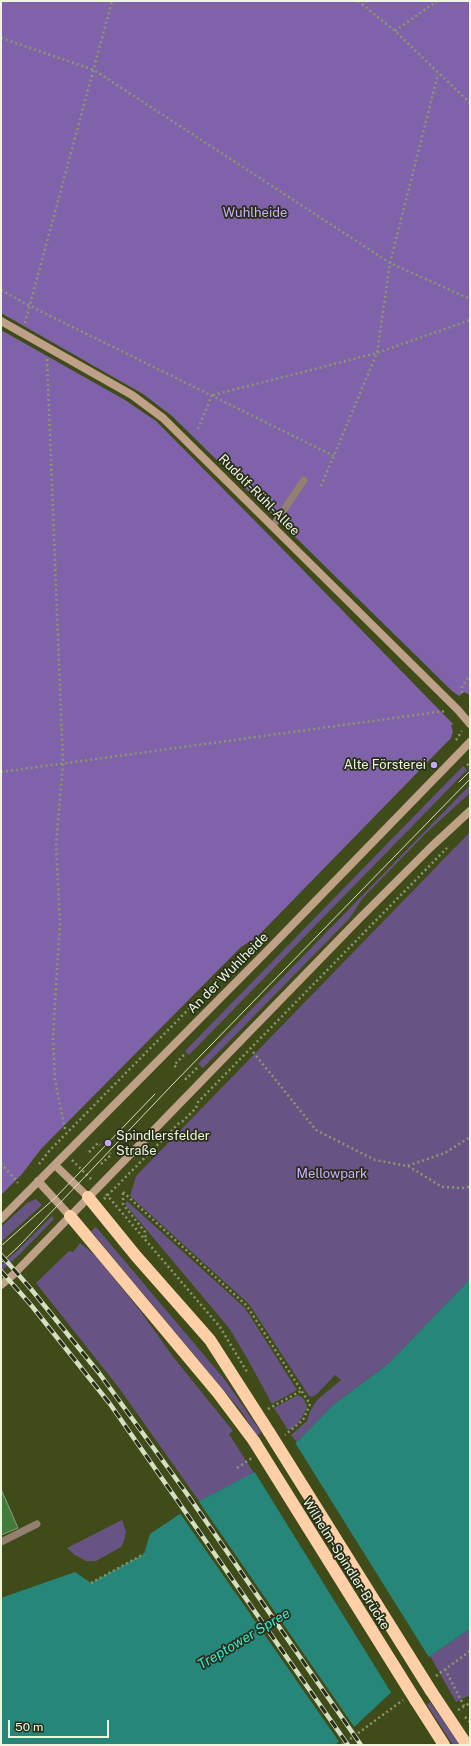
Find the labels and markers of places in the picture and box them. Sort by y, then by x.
place label: Alte Försterei [344,757,426,773]
marker: Alte Försterei [429,760,439,770]
place label: Spindlersfelder Straße [116,1128,210,1159]
marker: Spindlersfelder Straße [103,1138,113,1148]

